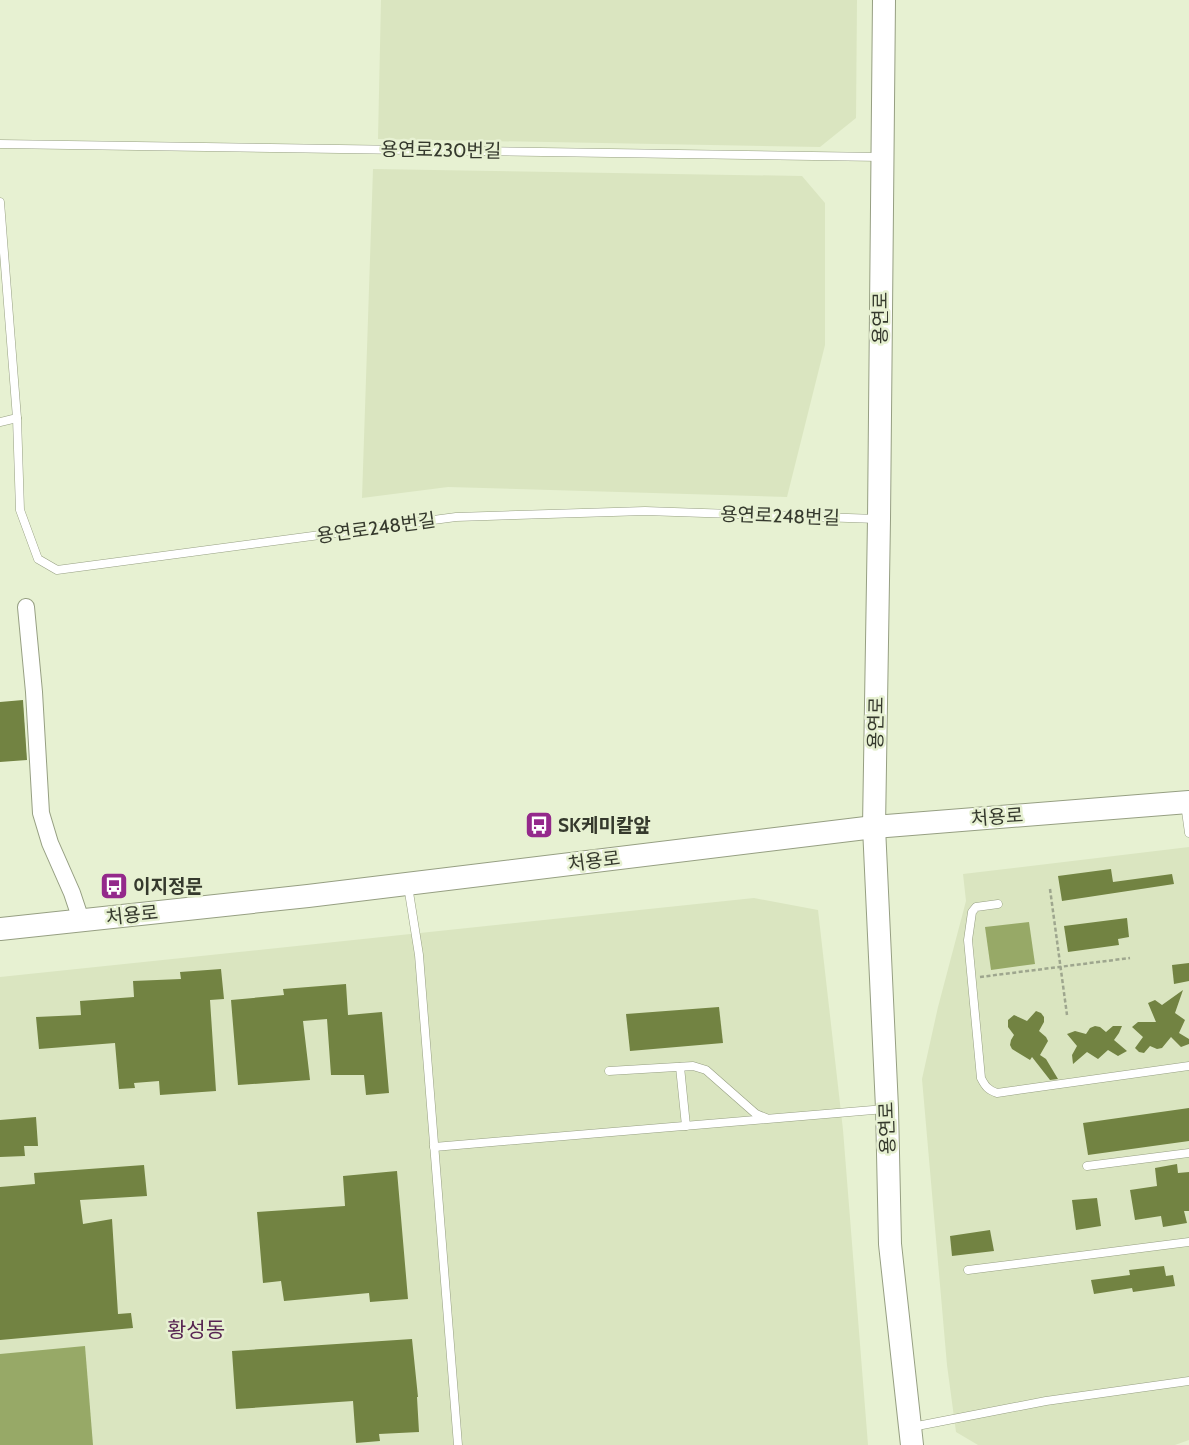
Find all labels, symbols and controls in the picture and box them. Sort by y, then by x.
street label: 용연로230번길 [380,137,502,163]
street label: 용연로 [869,292,892,344]
street label: 용연로248번길 [720,502,840,530]
street label: 용연로248번길 [315,508,437,548]
street label: 용연로 [864,697,888,749]
street label: 처용로 [970,804,1024,830]
bus stop icon: SK케미칼앞 [524,810,554,840]
place label: SK케미칼앞 [558,814,651,837]
street label: 처용로 [567,846,621,876]
bus stop icon: 이지정문 [99,871,129,901]
place label: 이지정문 [133,875,203,898]
street label: 처용로 [105,901,159,929]
street label: 용연로 [875,1101,899,1155]
district label: 황성동 [167,1317,225,1342]

